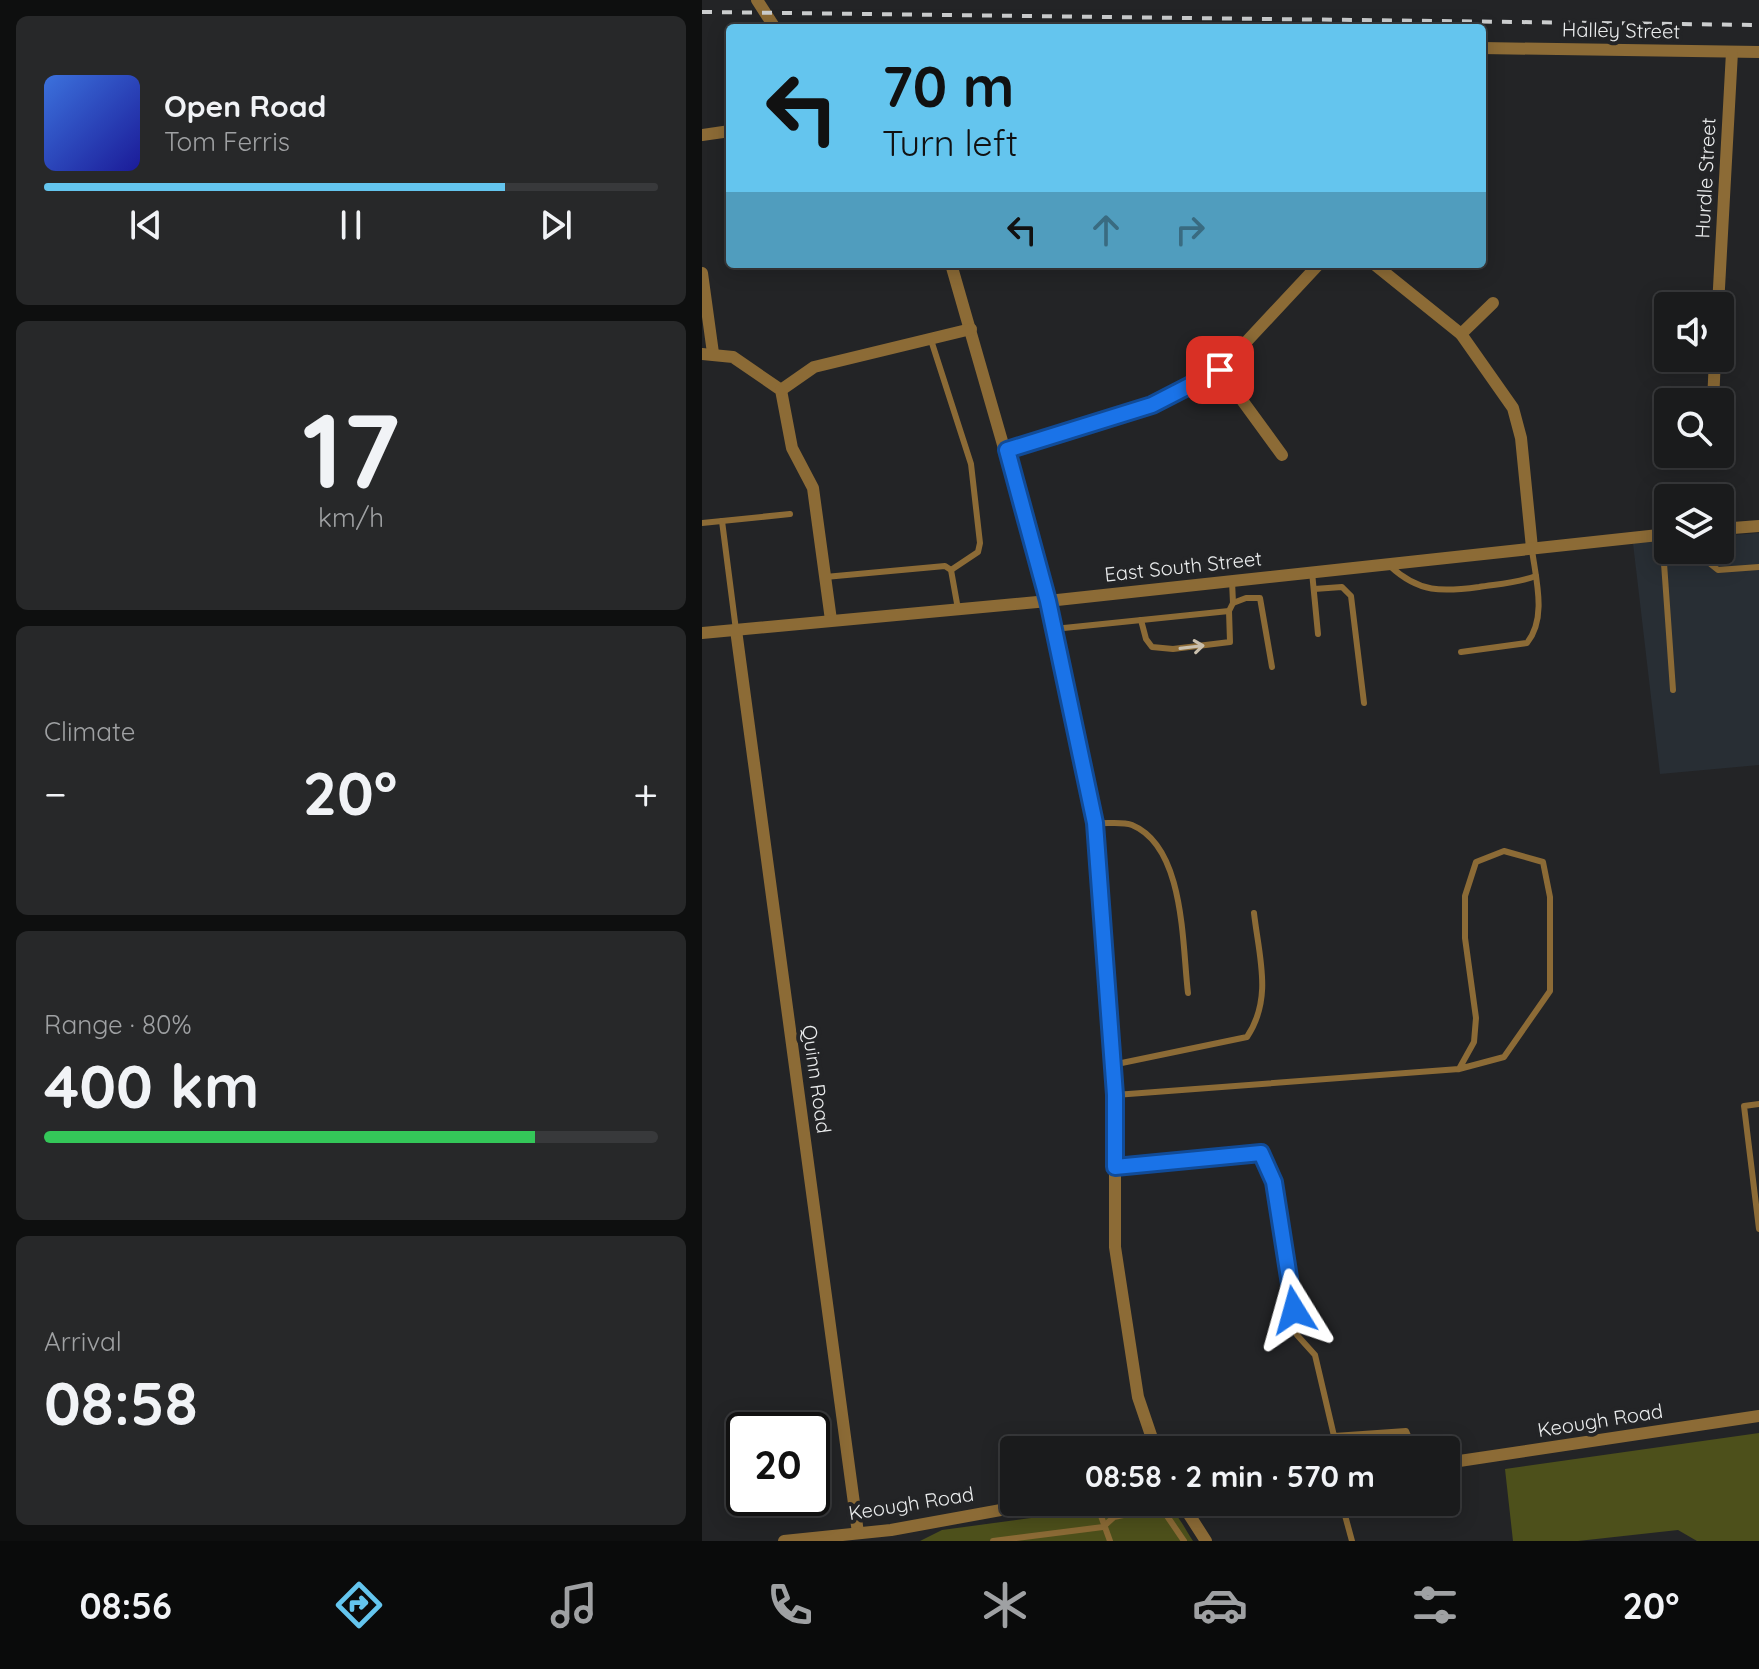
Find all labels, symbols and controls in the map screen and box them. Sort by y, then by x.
street label: Halley Street [1562,16,1681,44]
text: 70 m [882,51,1014,121]
icon: left [750,56,854,160]
text: Open Road [164,87,326,125]
street label: Hurdle Street [1689,117,1721,239]
text: Turn left [882,120,1018,165]
text: Tom Ferris [164,125,290,158]
icon: previous [124,203,168,247]
icon: pause [329,203,373,247]
icon: next [534,203,578,247]
icon: left [1000,208,1044,252]
icon: ahead [1084,208,1128,252]
icon: right [1168,208,1212,252]
map controls [1654,292,1734,564]
button: sound [1654,292,1734,372]
pin [1186,336,1254,404]
icon: arrive [1198,348,1242,392]
text: 17 [302,384,400,514]
button: search [1654,388,1734,468]
button: layers [1654,484,1734,564]
text: km/h [318,501,384,534]
street label: East South Street [1103,545,1263,587]
one-way arrow [1178,639,1205,654]
text: Climate [44,715,135,748]
text: 20° [303,755,397,830]
text: − [44,766,67,821]
text: + [633,766,658,821]
text: Range · 80% [44,1008,192,1041]
street label: Quinn Road [797,1023,837,1135]
text: 400 km [44,1048,259,1123]
position arrow [1252,1268,1336,1352]
text: Arrival [44,1325,122,1358]
text: 08:58 [44,1365,198,1440]
street label: Keough Road [1536,1398,1664,1442]
speed limit sign: 20 [726,1412,830,1516]
text: 08:58 · 2 min · 570 m [1085,1457,1375,1495]
street label: Keough Road [847,1481,975,1525]
icon: directions [331,1577,387,1633]
icon: music [546,1577,602,1633]
icon: phone [762,1577,818,1633]
icon: climate [977,1577,1033,1633]
icon: car [1192,1577,1248,1633]
icon: filters [1407,1577,1463,1633]
text: 08:56 [80,1583,172,1628]
text: 20° [1623,1583,1679,1628]

